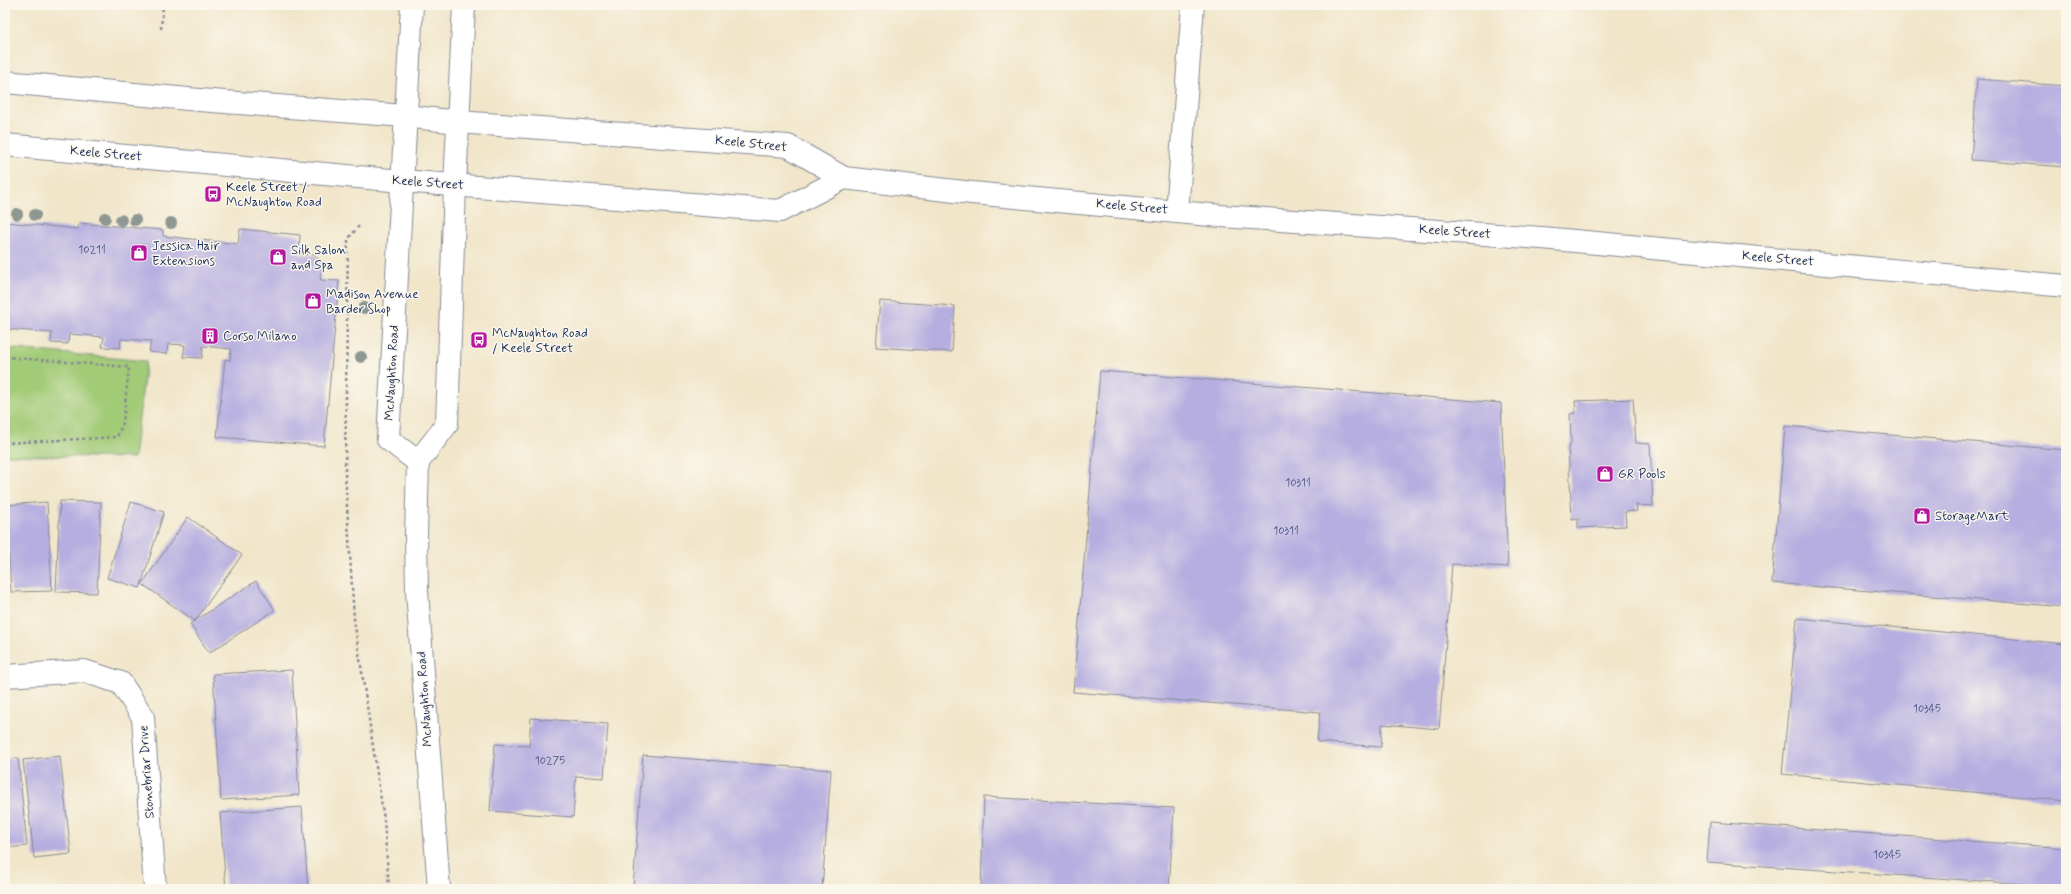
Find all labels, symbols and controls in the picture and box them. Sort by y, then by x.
street label: Keele Street [714,132,788,156]
street label: Keele Street [69,142,143,166]
street label: Keele Street [391,172,465,194]
place label: Keele Street / McNaughton Road [226,179,322,211]
bus stop icon: Keele Street / McNaughton Road [203,184,223,204]
street label: Keele Street [1095,195,1169,219]
street label: Keele Street [1418,221,1492,243]
place label: Jessica Hair Extensions [152,238,221,270]
place label: Silk Salon and Spa [291,242,347,274]
house number: 10211 [78,243,106,257]
shop icon: Jessica Hair Extensions [129,243,149,263]
shop icon: Silk Salon and Spa [268,247,288,267]
street label: Keele Street [1741,247,1815,271]
place label: Madison Avenue Barder Shop [326,286,419,318]
shop icon: Madison Avenue Barder Shop [303,291,323,311]
street label: McNaughton Road [381,325,403,421]
place label: McNaughton Road / Keele Street [492,325,588,357]
building icon: Corso Milano [200,326,220,346]
place label: Corso Milano [223,328,296,345]
bus stop icon: McNaughton Road / Keele Street [469,330,489,350]
shop icon: GR Pools [1595,464,1615,484]
place label: GR Pools [1618,466,1666,483]
house number: 10311 [1285,476,1311,490]
shop icon: StorageMart [1912,506,1932,526]
place label: StorageMart [1935,508,2009,525]
house number: 10311 [1273,524,1299,538]
street label: McNaughton Road [413,651,437,747]
house number: 10345 [1913,702,1941,716]
street label: Stonebriar Drive [135,725,159,819]
house number: 10275 [535,754,565,768]
house number: 10345 [1873,848,1901,862]

